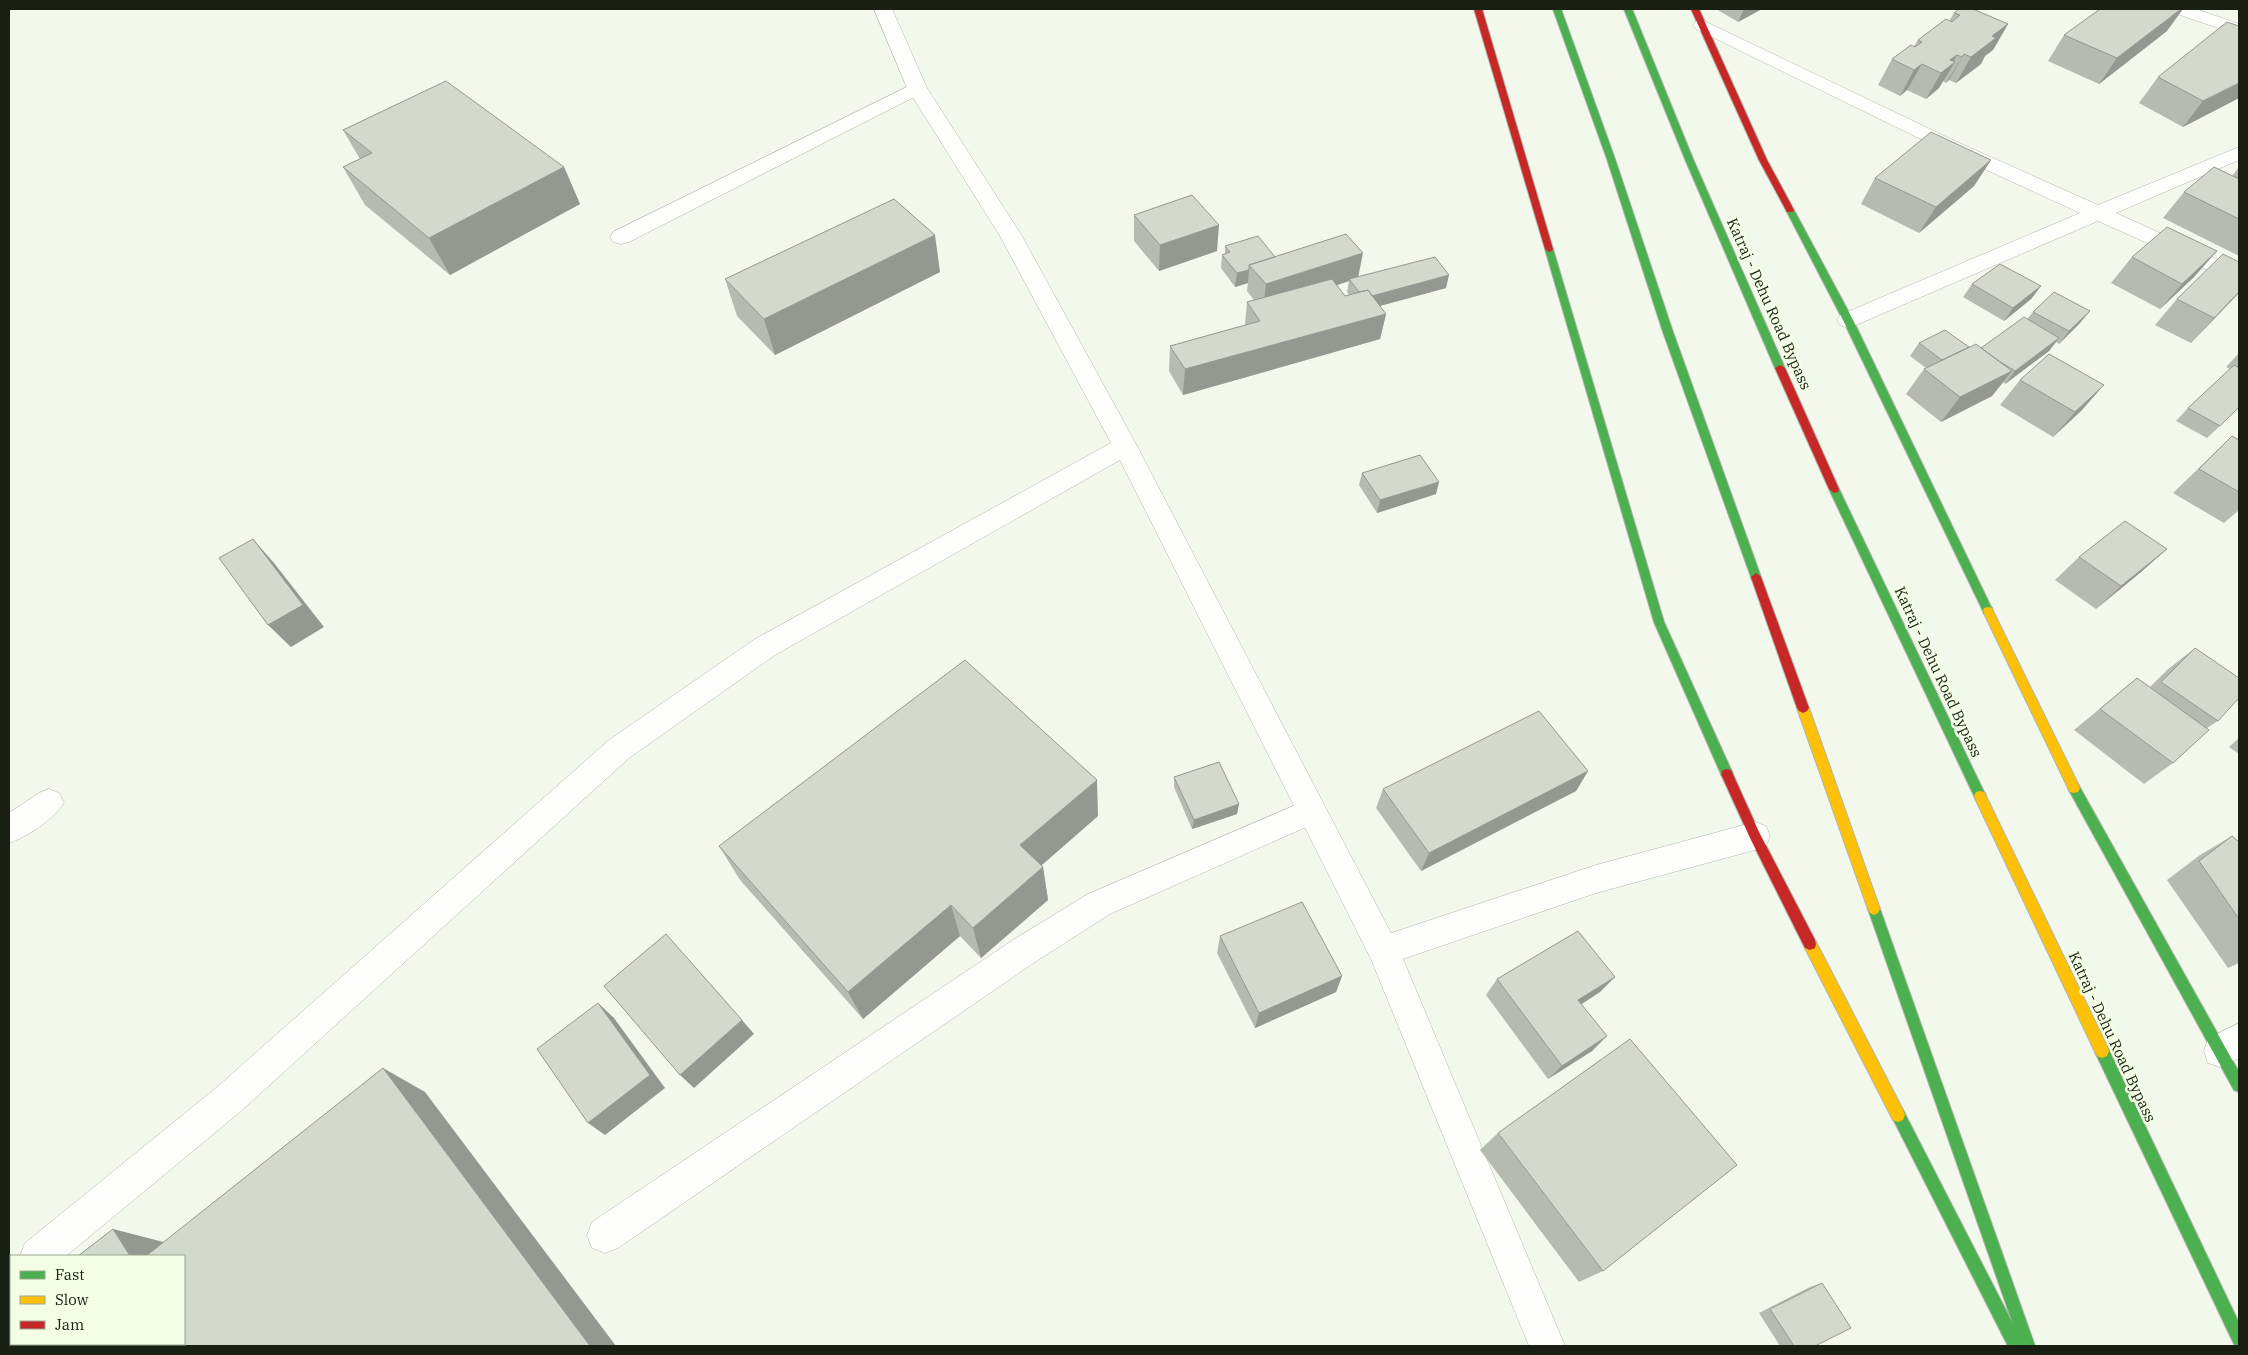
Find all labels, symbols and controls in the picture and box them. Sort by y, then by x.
street label: Katraj - Dehu Road Bypass [1723,215,1816,393]
street label: Katraj - Dehu Road Bypass [1891,583,1986,760]
street label: Katraj - Dehu Road Bypass [2065,948,2160,1125]
legend [10,1255,185,1345]
text: Fast [55,1265,85,1284]
text: Slow [55,1290,89,1309]
text: Jam [55,1315,84,1334]

